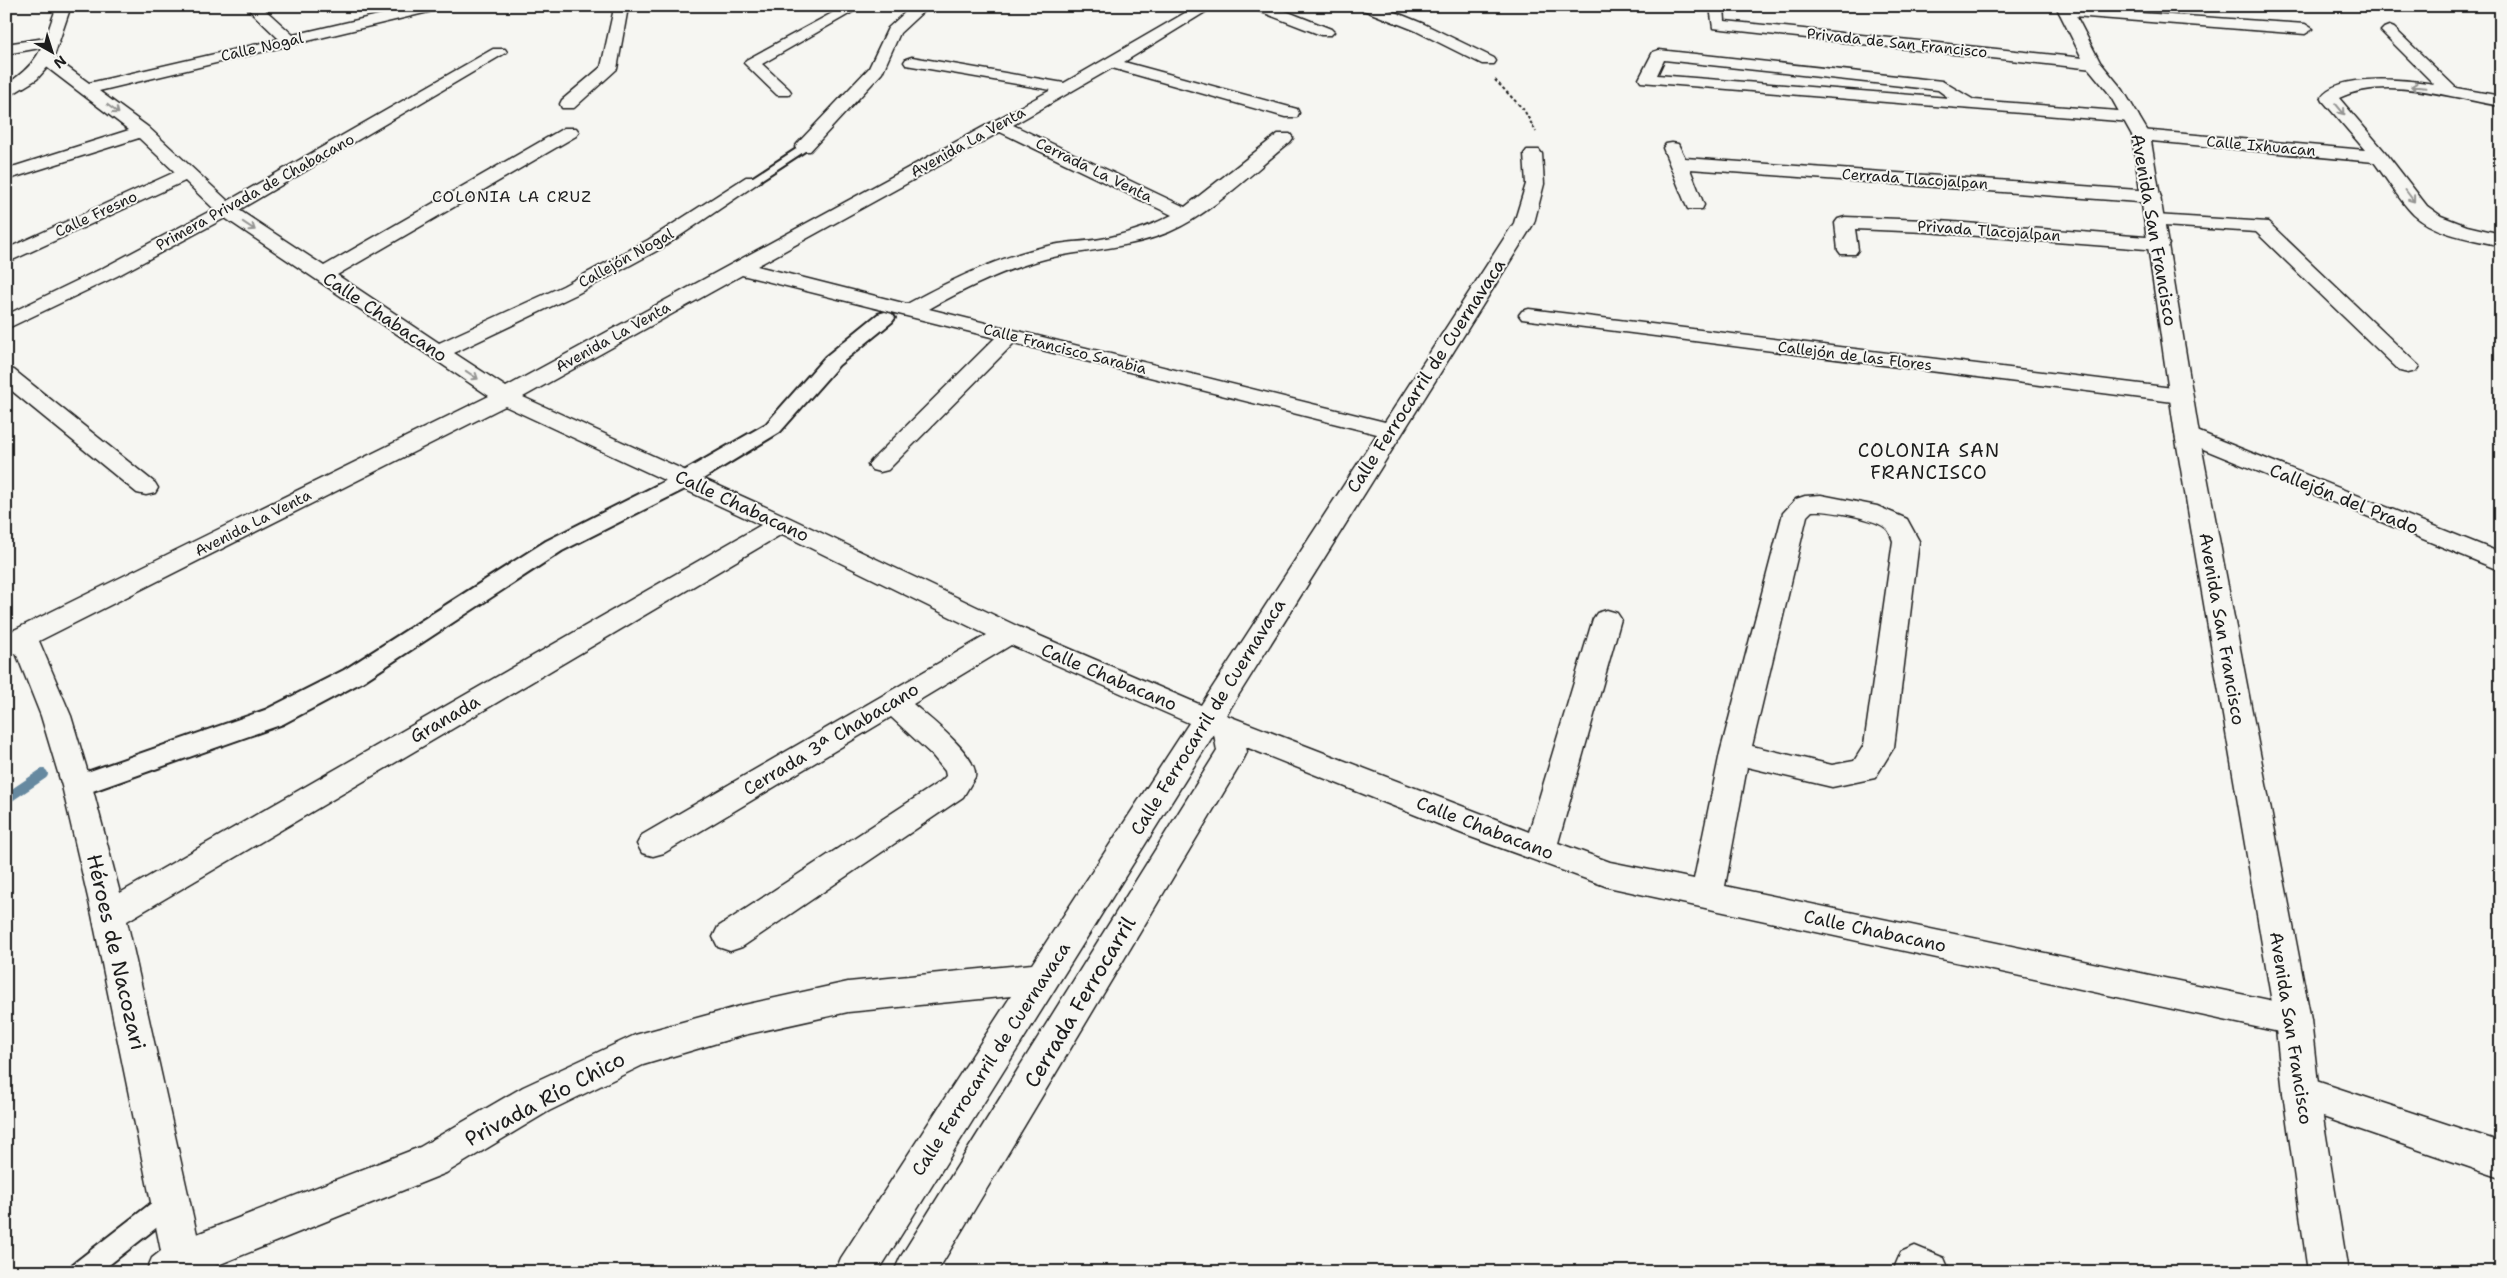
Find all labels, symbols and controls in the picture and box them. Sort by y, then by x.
street label: Privada de San Francisco [1806,24,1988,62]
north arrow [28,28,78,78]
street label: Calle Nogal [219,28,306,66]
text: N [50,52,70,73]
one-way arrow [2411,82,2427,92]
street label: Avenida La Venta [907,102,1029,182]
one-way arrow [2334,103,2346,116]
one-way arrow [106,104,120,114]
street label: Primera Privada de Chabacano [152,129,358,255]
street label: Calle Ixhuacan [2206,131,2316,161]
street label: Avenida San Francisco [2125,132,2183,328]
street label: Cerrada La Venta [1032,133,1156,207]
street label: Cerrada Tlacojalpan [1841,164,1989,194]
street label: Calle Fresno [52,186,140,242]
district label: COLONIA LA CRUZ [432,186,592,207]
one-way arrow [2405,189,2415,203]
street label: Privada Tlacojalpan [1917,216,2061,246]
one-way arrow [242,221,256,231]
street label: Callejón Nogal [575,223,678,292]
street label: Calle Ferrocarril de Cuernavaca [1341,254,1511,498]
street label: Calle Chabacano [318,266,452,368]
street label: Avenida La Venta [552,297,674,377]
street label: Calle Francisco Sarabia [981,319,1149,379]
street label: Callejón de las Flores [1777,337,1933,375]
one-way arrow [464,370,478,380]
district label: COLONIA SAN FRANCISCO [1858,438,2000,485]
street label: Callejón del Prado [2266,458,2422,540]
street label: Calle Chabacano [671,464,813,548]
street label: Avenida La Venta [191,485,315,561]
street label: Avenida San Francisco [2193,531,2251,727]
street label: Calle Ferrocarril de Cuernavaca [1125,594,1291,840]
street label: Calle Chabacano [1037,638,1181,716]
street label: Cerrada 3ª Chabacano [739,677,923,801]
street label: Granada [406,689,484,749]
street label: Calle Chabacano [1413,791,1557,865]
street label: Héroes de Nacozari [80,851,152,1053]
street label: Calle Chabacano [1801,904,1949,958]
street label: Cerrada Ferrocarril [1018,911,1143,1093]
street label: Avenida San Francisco [2264,930,2318,1126]
street label: Calle Ferrocarril de Cuernavaca [906,937,1076,1181]
street label: Privada Río Chico [460,1045,630,1153]

